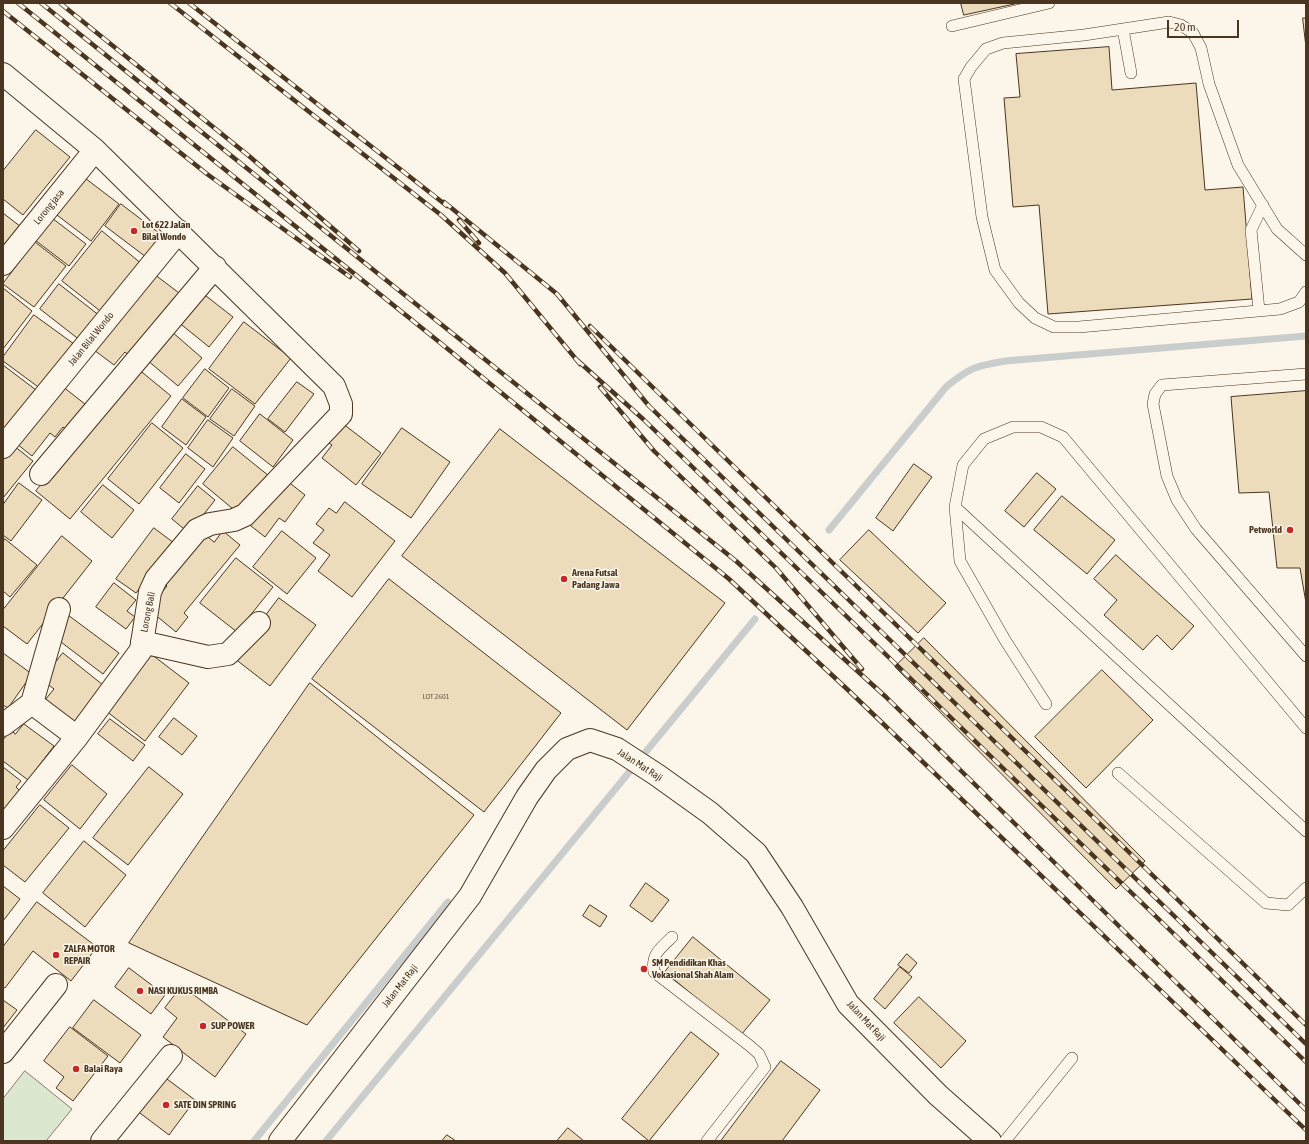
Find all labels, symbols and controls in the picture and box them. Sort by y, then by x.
scale bar [1169,12,1241,38]
text: 20 m [1174,20,1196,34]
street label: Lorong jasa [31,187,67,227]
place label: Lot 622 Jalan Bilal Wondo [142,219,190,242]
marker: Lot 622 Jalan Bilal Wondo [129,226,139,236]
street label: Jalan Bilal Wondo [66,310,116,368]
place label: Petworld [1249,524,1282,536]
marker: Petworld [1285,525,1295,535]
place label: Arena Futsal Padang Jawa [572,567,620,590]
marker: Arena Futsal Padang Jawa [559,574,569,584]
street label: Lorong Bali [138,591,158,633]
house number: LOT 2601 [422,691,450,701]
street label: Jalan Mat Raji [615,746,665,784]
place label: ZALFA MOTOR REPAIR [64,943,115,966]
marker: ZALFA MOTOR REPAIR [51,950,61,960]
place label: SM Pendidikan Khas Vokasional Shah Alam [652,957,734,980]
street label: Jalan Mat Raji [380,962,420,1010]
marker: SM Pendidikan Khas Vokasional Shah Alam [639,964,649,974]
place label: NASI KUKUS RIMBA [148,985,218,997]
marker: NASI KUKUS RIMBA [135,986,145,996]
street label: Jalan Mat Raji [844,998,888,1044]
place label: SUP POWER [211,1020,255,1032]
marker: SUP POWER [198,1021,208,1031]
place label: Balai Raya [84,1063,123,1075]
marker: Balai Raya [71,1064,81,1074]
place label: SATE DIN SPRING [174,1099,236,1111]
marker: SATE DIN SPRING [161,1100,171,1110]

